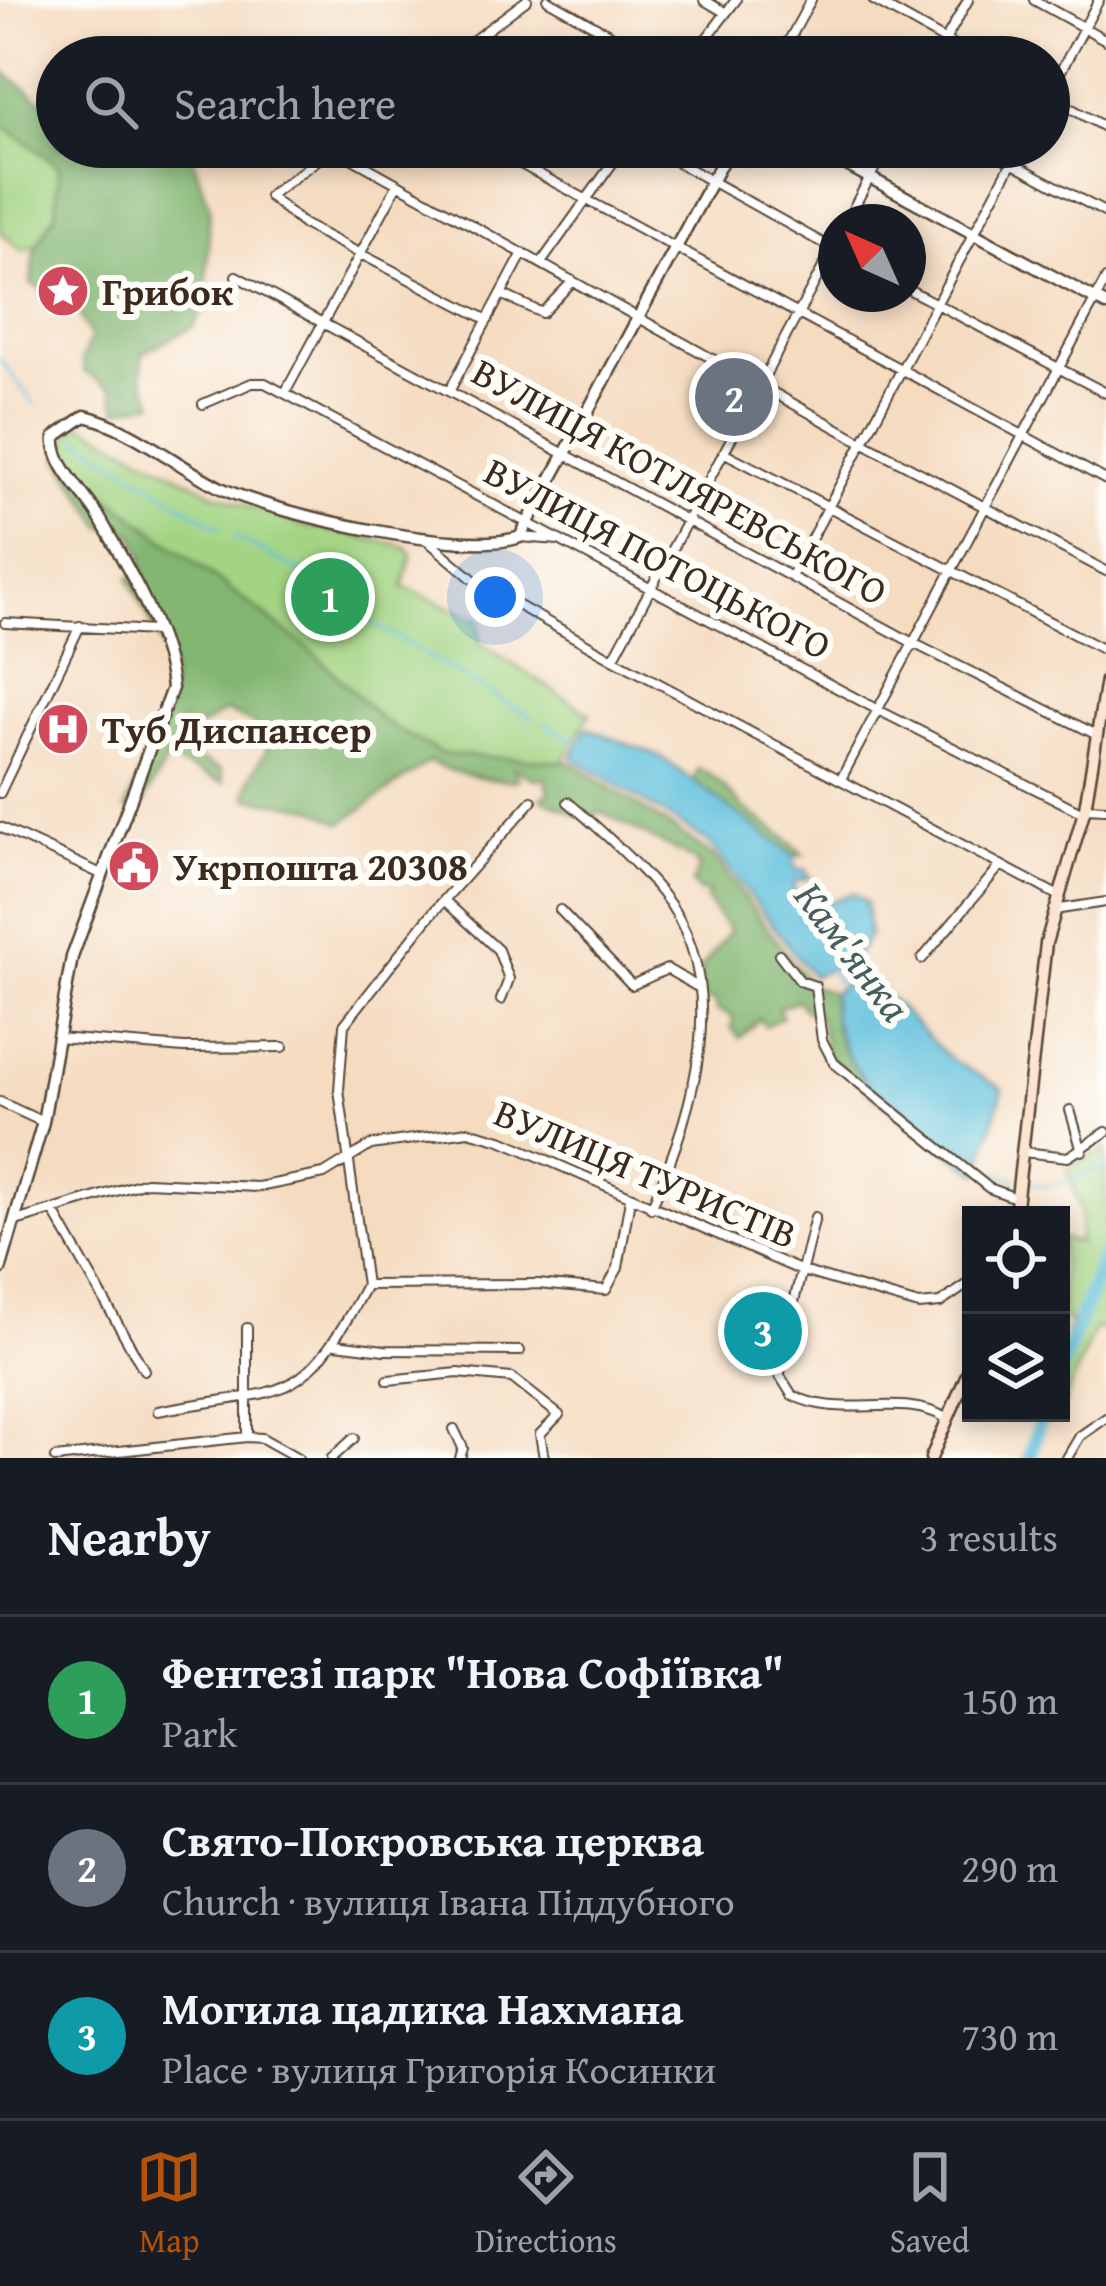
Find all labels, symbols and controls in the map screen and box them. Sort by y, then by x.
search box [36,36,1070,168]
icon: search [78,69,144,135]
text: Search here [174,70,396,135]
north arrow [818,204,926,312]
place label: Грибок [102,262,234,319]
place icon: Грибок [35,263,91,319]
street label: ВУЛИЦЯ КОТЛЯРЕВСЬКОГО [462,343,898,619]
pin: 2 [695,352,773,442]
street label: ВУЛИЦЯ ПОТОЦЬКОГО [475,442,842,673]
pin: 1 [291,552,369,642]
your location [465,567,525,627]
place label: Туб Диспансер [102,700,371,757]
hospital icon: Туб Диспансер [35,701,91,757]
place label: Укрпошта 20308 [173,837,468,894]
public building icon: Укрпошта 20308 [106,838,162,894]
water label: Кам'янка [781,868,927,1034]
street label: ВУЛИЦЯ ТУРИСТІВ [486,1083,806,1262]
map controls [962,1206,1070,1422]
button: locate [962,1206,1070,1314]
pin: 3 [724,1286,802,1376]
button: layers [962,1314,1070,1422]
text: Nearby [48,1499,211,1574]
text: 3 results [920,1508,1058,1565]
text: Фентезі парк "Нова Софіївка" [162,1639,784,1704]
text: 1 [77,1671,97,1728]
text: 150 m [961,1671,1058,1728]
text: Park [162,1704,237,1761]
text: Свято-Покровська церква [162,1807,704,1872]
text: 2 [77,1839,97,1896]
text: 290 m [961,1839,1058,1896]
text: Church · вулиця Івана Піддубного [162,1872,735,1929]
text: Могила цадика Нахмана [162,1975,683,2040]
text: 3 [77,2007,97,2064]
text: 730 m [961,2007,1058,2064]
text: Place · вулиця Григорія Косинки [162,2040,716,2097]
tab: Map [136,2144,202,2264]
tab: Directions [475,2144,617,2264]
tab: Saved [890,2144,970,2264]

